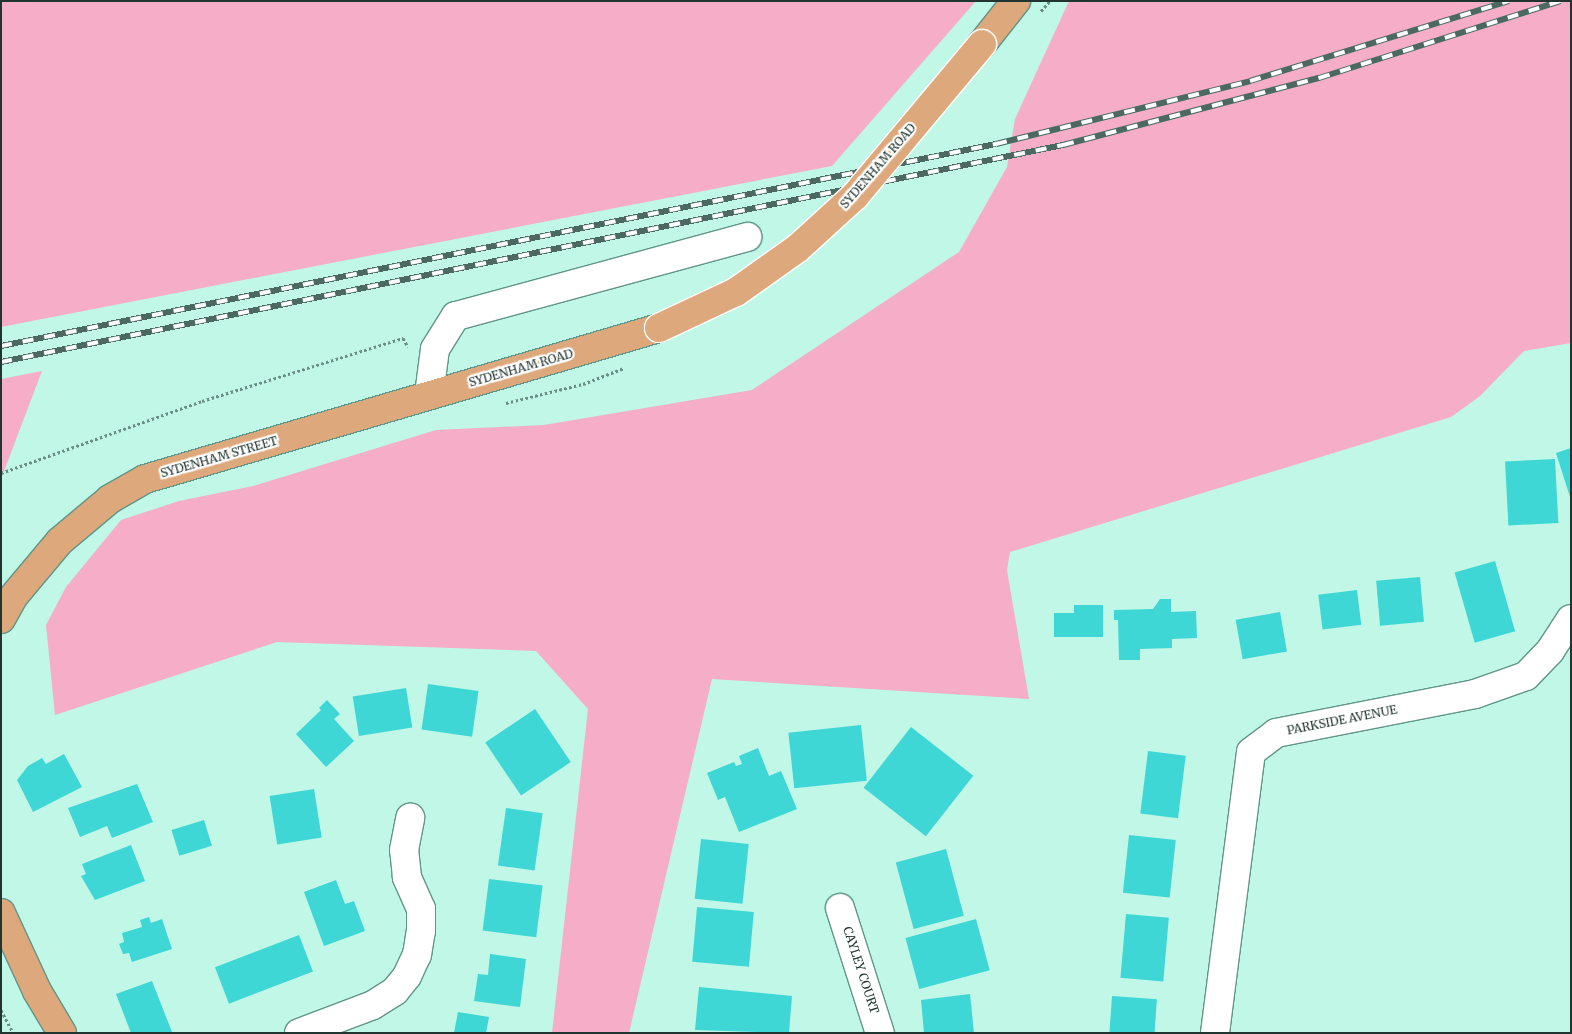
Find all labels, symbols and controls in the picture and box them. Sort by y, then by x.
street label: SYDENHAM ROAD [837,121,919,211]
street label: SYDENHAM ROAD [467,346,575,390]
street label: SYDENHAM STREET [159,433,279,481]
street label: PARKSIDE AVENUE [1286,702,1398,738]
street label: CAYLEY COURT [840,925,882,1015]

